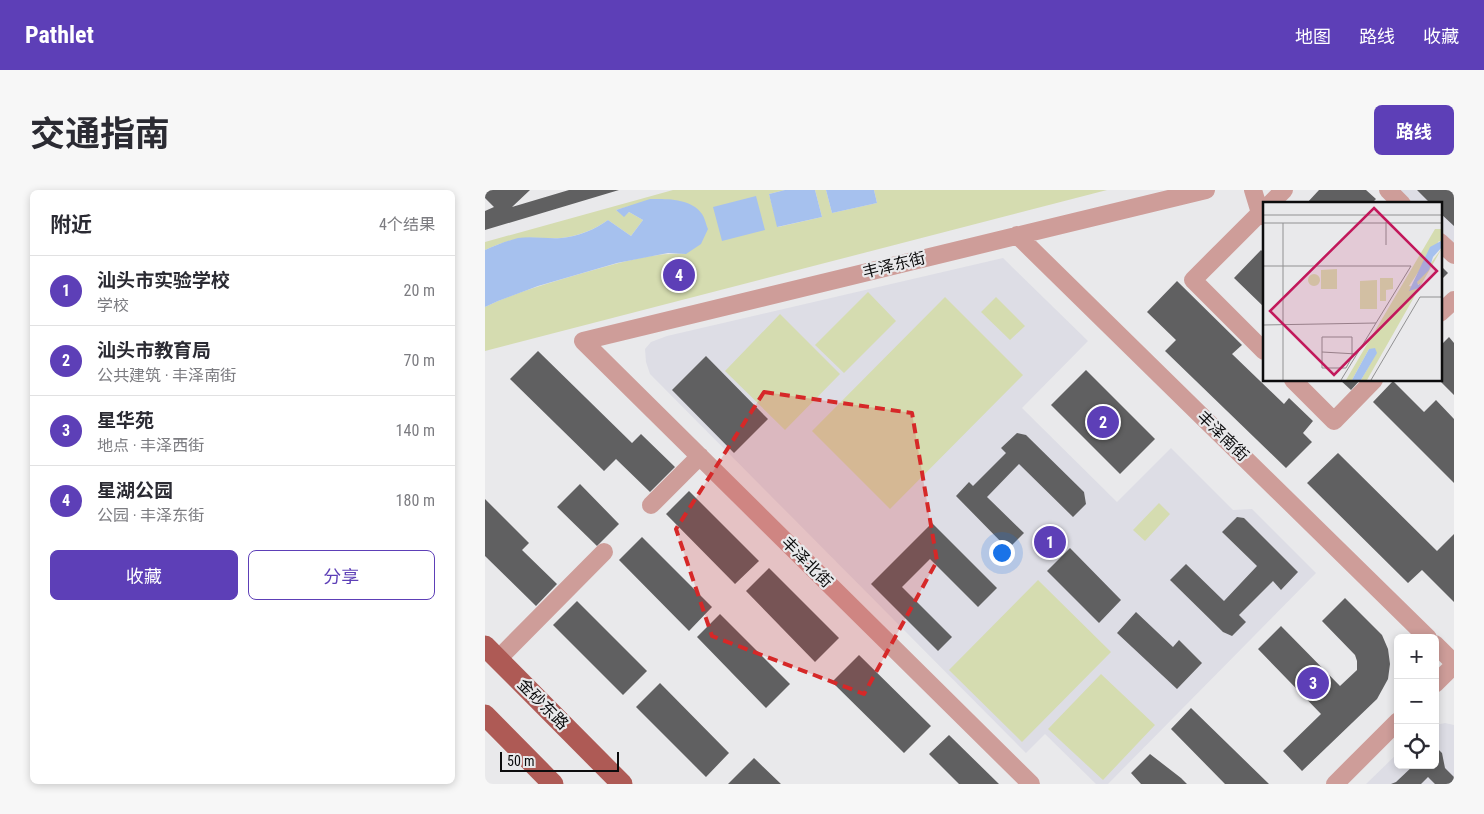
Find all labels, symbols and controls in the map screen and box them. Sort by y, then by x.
text: Pathlet [25,21,94,49]
text: 地图 [1295,26,1331,47]
text: 路线 [1359,26,1395,47]
text: 收藏 [1423,26,1459,47]
button: 路线 [1374,105,1454,155]
text: 交通指南 [30,114,170,155]
inset map [1263,202,1441,381]
text: 附近 [50,213,92,237]
text: 4个结果 [379,215,435,234]
street label: 丰泽东街 [861,248,927,282]
pin: 4 [663,256,695,294]
text: 汕头市实验学校 [97,269,230,292]
text: 1 [62,281,70,300]
text: 20 m [403,281,435,300]
text: 学校 [97,296,129,315]
text: 汕头市教育局 [97,339,211,362]
text: 2 [62,351,70,370]
text: 70 m [403,351,435,370]
text: 公共建筑 · 丰泽南街 [97,366,236,385]
pin: 2 [1087,403,1119,441]
street label: 丰泽南街 [1193,407,1253,465]
text: 星华苑 [97,409,154,432]
text: 3 [62,421,70,440]
text: 140 m [396,421,435,440]
text: 地点 · 丰泽西街 [97,436,204,455]
text: 星湖公园 [97,479,173,502]
text: 4 [62,491,70,510]
text: 180 m [396,491,435,510]
text: 公园 · 丰泽东街 [97,506,204,525]
pin: 1 [1034,523,1066,561]
street label: 丰泽北街 [778,533,836,591]
your location [989,540,1015,566]
button: 收藏 [50,550,238,600]
button: 分享 [248,550,435,600]
map controls [1394,634,1439,769]
button: + [1394,634,1439,679]
pin: 3 [1297,664,1329,702]
street label: 金砂东路 [514,675,572,733]
button: − [1394,679,1439,724]
button: locate [1394,724,1439,769]
scale bar [500,749,619,772]
text: 50 m [507,753,535,769]

